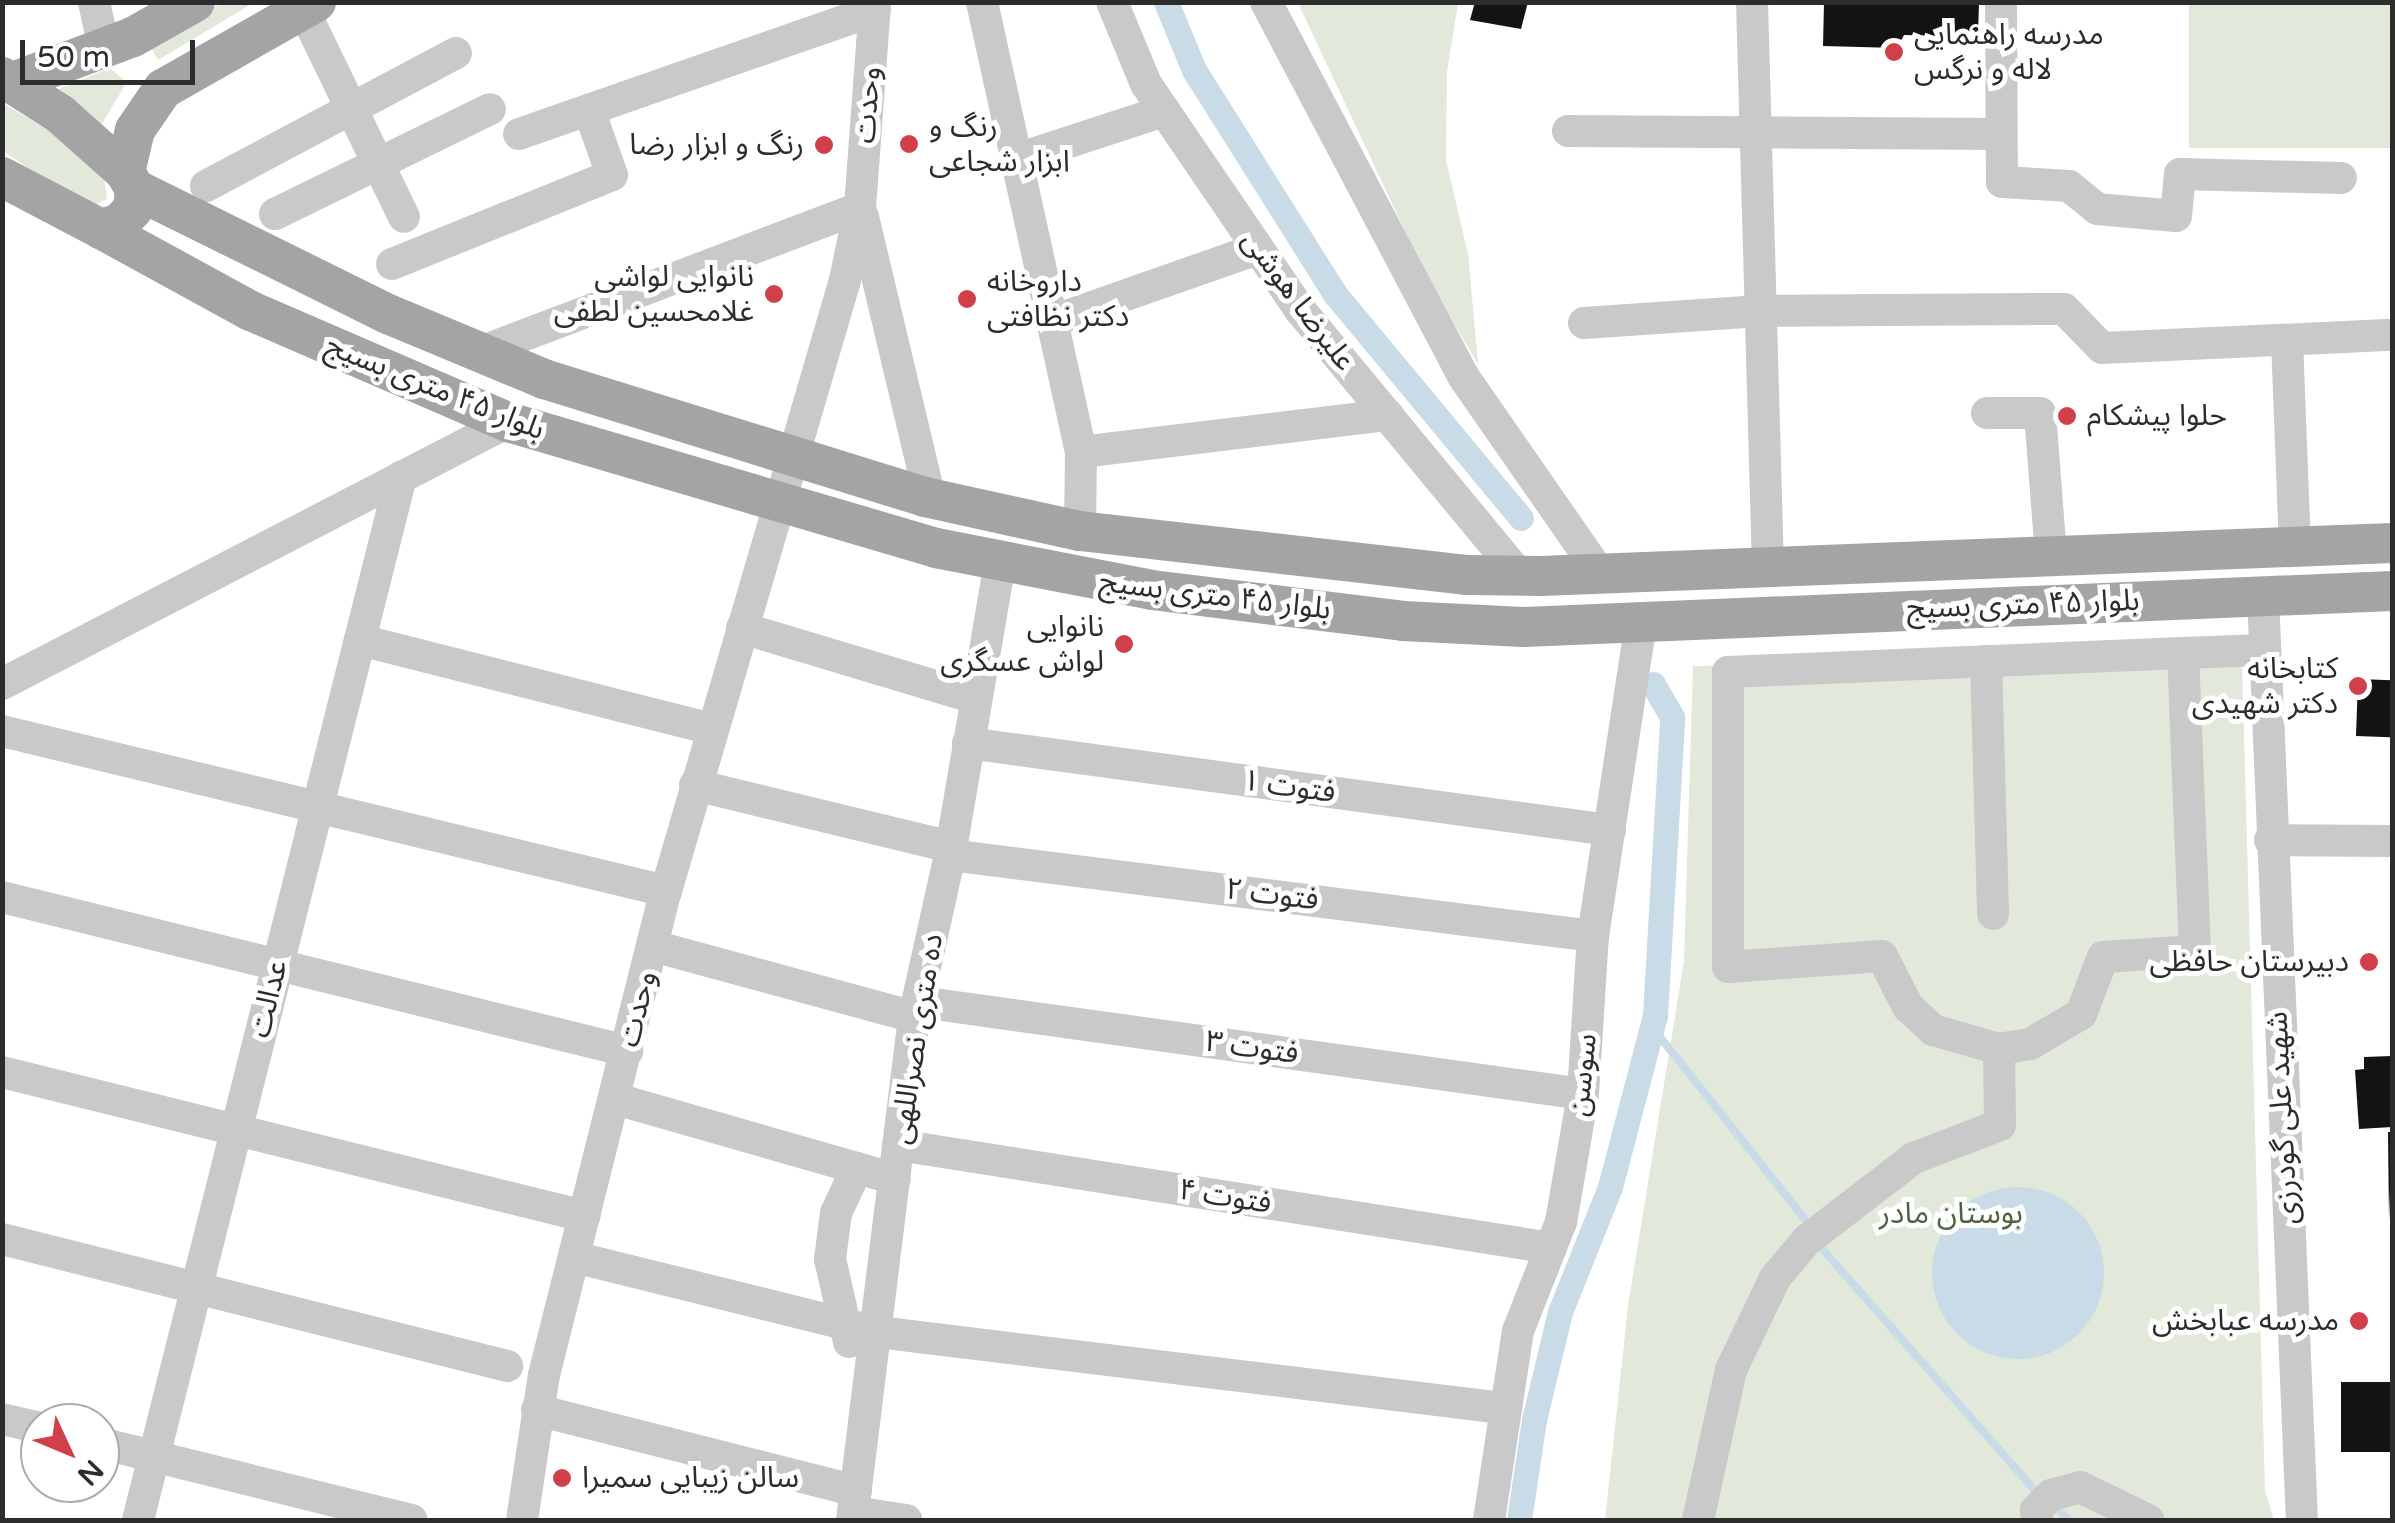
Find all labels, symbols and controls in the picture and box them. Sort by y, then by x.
place label: مدرسه راهنمایی لاله و نرگس [1914,17,2104,88]
scale bar [25,20,200,82]
text: 50 m [37,39,110,76]
marker: مدرسه راهنمایی لاله و نرگس [1883,41,1905,63]
street label: وحدت [847,65,889,145]
place label: رنگ و ابزار شجاعی [929,109,1070,180]
place label: رنگ و ابزار رضا [629,127,804,163]
marker: رنگ و ابزار شجاعی [898,133,920,155]
marker: رنگ و ابزار رضا [813,134,835,156]
street label: علیرضا هوشی [1233,224,1363,378]
place label: نانوایی لواشی غلامحسین لطفی [554,259,754,330]
place label: داروخانه دکتر نظافتی [987,264,1129,334]
marker: نانوایی لواشی غلامحسین لطفی [763,283,785,305]
marker: داروخانه دکتر نظافتی [956,288,978,310]
street label: بلوار ۴۵ متری بسیج [320,328,550,448]
place label: حلوا پیشکام [2087,398,2227,434]
marker: حلوا پیشکام [2056,405,2078,427]
street label: بلوار ۴۵ متری بسیج [1097,564,1333,628]
street label: بلوار ۴۵ متری بسیج [1906,583,2140,627]
place label: نانوایی لواش عسگری [940,609,1104,680]
marker: نانوایی لواش عسگری [1113,633,1135,655]
place label: کتابخانه دکتر شهیدی [2192,651,2338,722]
marker: کتابخانه دکتر شهیدی [2347,675,2369,697]
street label: فتوت ۱ [1240,763,1338,811]
street label: فتوت ۲ [1223,871,1321,919]
street label: ده متری نصراللهی [883,931,951,1147]
place label: دبیرستان حافظی [2149,944,2349,980]
marker: دبیرستان حافظی [2358,951,2380,973]
street label: عدالت [242,956,296,1042]
street label: وحدت [611,967,665,1051]
street label: شهید علی گودرزی [2259,1011,2307,1225]
street label: فتوت ۳ [1203,1024,1301,1072]
street label: سوسن [1561,1032,1605,1118]
street label: فتوت ۴ [1176,1172,1274,1222]
park label: بوستان مادر [1879,1196,2023,1232]
place label: مدرسه عبابخش [2152,1303,2339,1339]
marker: مدرسه عبابخش [2348,1310,2370,1332]
north arrow [20,1403,120,1503]
text: N [70,1453,110,1492]
place label: سالن زیبایی سمیرا [582,1460,799,1496]
marker: سالن زیبایی سمیرا [551,1467,573,1489]

